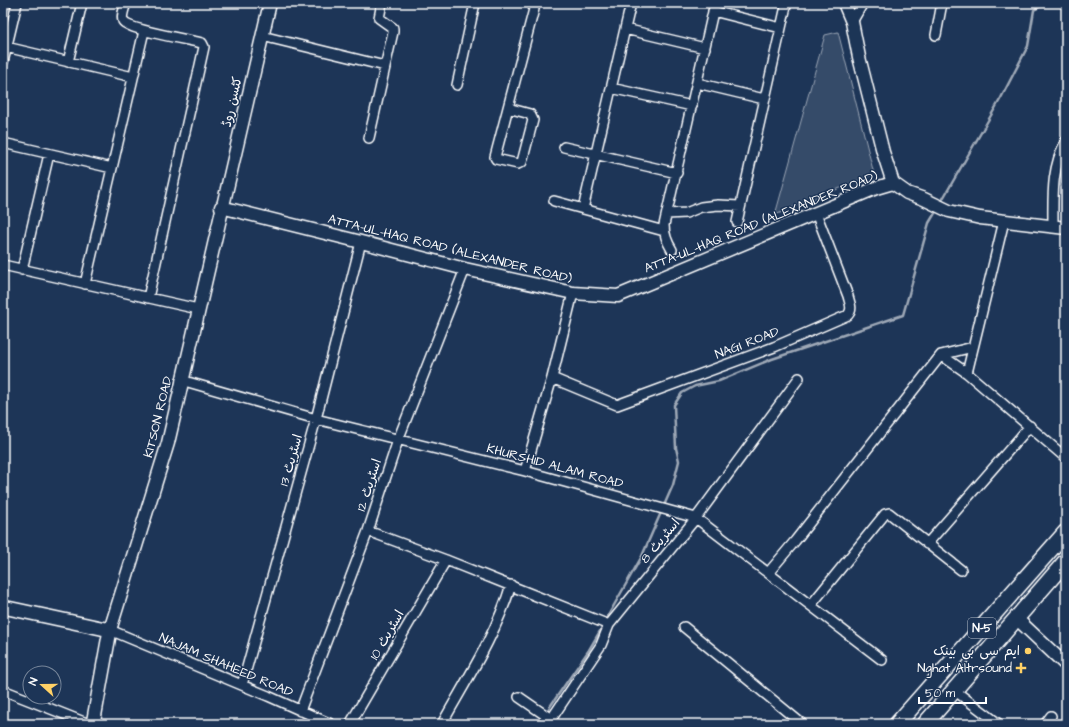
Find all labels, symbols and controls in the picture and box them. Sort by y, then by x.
street label: کٹسن روڈ [217,75,247,129]
street label: ATTA-UL-HAQ ROAD (ALEXANDER ROAD) [641,167,881,277]
street label: ATTA-UL-HAQ ROAD (ALEXANDER ROAD) [326,210,574,288]
street label: NAGI ROAD [712,322,782,363]
street label: KITSON ROAD [139,374,177,459]
street label: اسٹریٹ 13 [275,432,307,488]
street label: KHURSHID ALAM ROAD [485,439,626,493]
street label: اسٹریٹ 12 [352,457,386,513]
street label: اسٹریٹ 8 [636,515,684,567]
street label: اسٹریٹ 10 [366,607,408,663]
road number: N-5 [968,618,996,638]
street label: NAJAM SHAHEED ROAD [156,629,296,702]
place label: ایم سی بی بینک [933,642,1020,661]
marker: ایم سی بی بینک [1023,646,1033,656]
place label: Nghat Altrsound [917,659,1012,678]
marker: Nghat Altrsound [1015,662,1027,674]
north arrow [22,665,62,705]
text: N [25,676,41,688]
scale bar [919,679,986,705]
text: 50 m [925,685,956,702]

